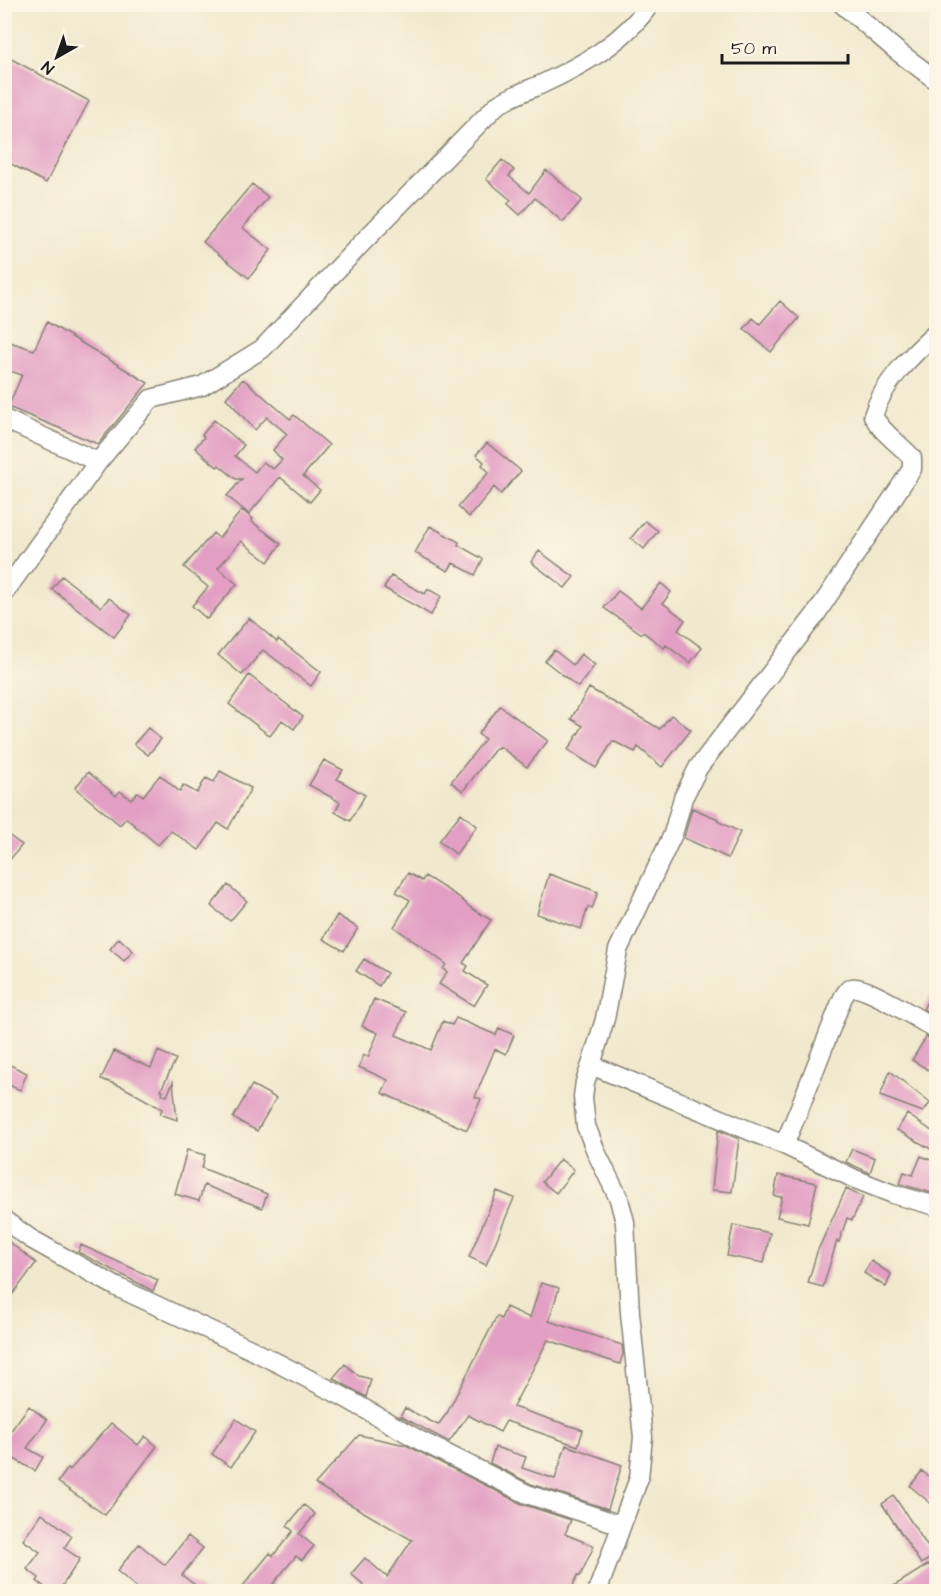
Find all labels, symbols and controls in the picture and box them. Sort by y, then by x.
north arrow [27,27,87,87]
scale bar [722,27,848,65]
text: 50 m [731,36,776,61]
text: N [37,56,59,79]

